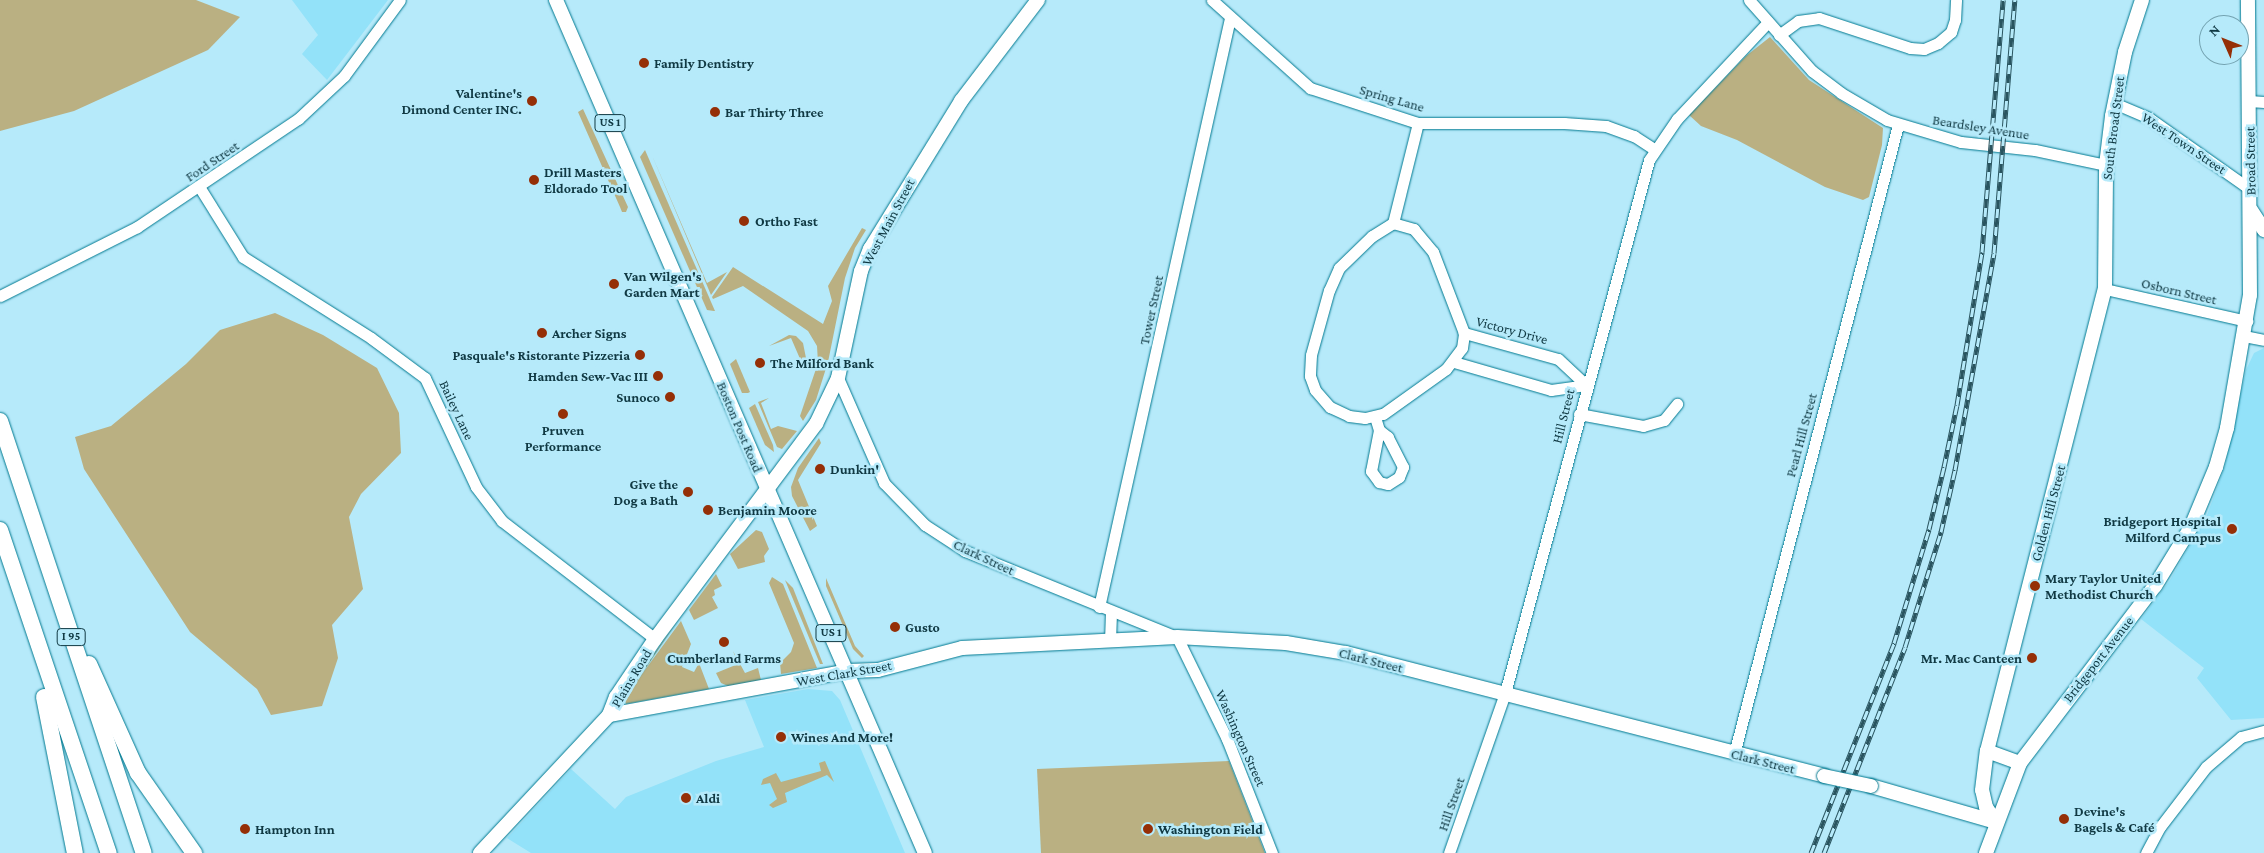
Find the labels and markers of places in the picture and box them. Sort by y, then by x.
place label: Family Dentistry [654,55,754,71]
marker: Family Dentistry [638,57,650,69]
place label: Valentine's Dimond Center INC. [401,85,522,118]
marker: Valentine's Dimond Center INC. [526,95,538,107]
place label: Bar Thirty Three [725,104,823,120]
marker: Bar Thirty Three [709,106,721,118]
place label: Drill Masters Eldorado Tool [544,164,627,196]
marker: Drill Masters Eldorado Tool [528,174,540,186]
place label: Ortho Fast [755,213,818,229]
marker: Ortho Fast [737,214,751,228]
place label: Van Wilgen's Garden Mart [624,268,702,300]
marker: Van Wilgen's Garden Mart [608,278,620,290]
place label: Archer Signs [552,325,627,341]
marker: Archer Signs [536,327,548,339]
place label: Pasquale's Ristorante Pizzeria [452,347,630,363]
marker: Pasquale's Ristorante Pizzeria [634,349,646,361]
place label: The Milford Bank [770,355,874,371]
marker: The Milford Bank [754,357,766,369]
place label: Hamden Sew-Vac III [528,368,648,384]
marker: Hamden Sew-Vac III [652,370,664,382]
place label: Sunoco [616,389,660,405]
marker: Sunoco [664,391,676,403]
marker: Pruven Performance [557,408,569,420]
place label: Pruven Performance [525,422,601,454]
place label: Dunkin' [830,461,879,477]
marker: Dunkin' [814,463,826,475]
place label: Give the Dog a Bath [614,476,678,508]
marker: Give the Dog a Bath [682,486,694,498]
place label: Benjamin Moore [718,502,817,518]
marker: Benjamin Moore [702,504,714,516]
place label: Bridgeport Hospital Milford Campus [2103,513,2221,546]
marker: Bridgeport Hospital Milford Campus [2225,522,2239,536]
place label: Mary Taylor United Methodist Church [2045,570,2161,602]
marker: Mary Taylor United Methodist Church [2029,580,2041,592]
place label: Gusto [905,619,940,635]
marker: Gusto [889,621,901,633]
marker: Cumberland Farms [718,636,730,648]
place label: Cumberland Farms [667,650,781,666]
place label: Mr. Mac Canteen [1921,650,2022,666]
marker: Mr. Mac Canteen [2026,652,2038,664]
place label: Wines And More! [791,729,893,745]
marker: Wines And More! [775,731,787,743]
place label: Aldi [696,790,720,806]
marker: Aldi [680,792,692,804]
place label: Devine's Bagels & Café [2074,803,2155,836]
marker: Devine's Bagels & Café [2058,813,2070,825]
place label: Hampton Inn [255,821,335,837]
place label: Washington Field [1158,821,1263,837]
marker: Hampton Inn [239,823,251,835]
marker: Washington Field [1142,823,1154,835]

